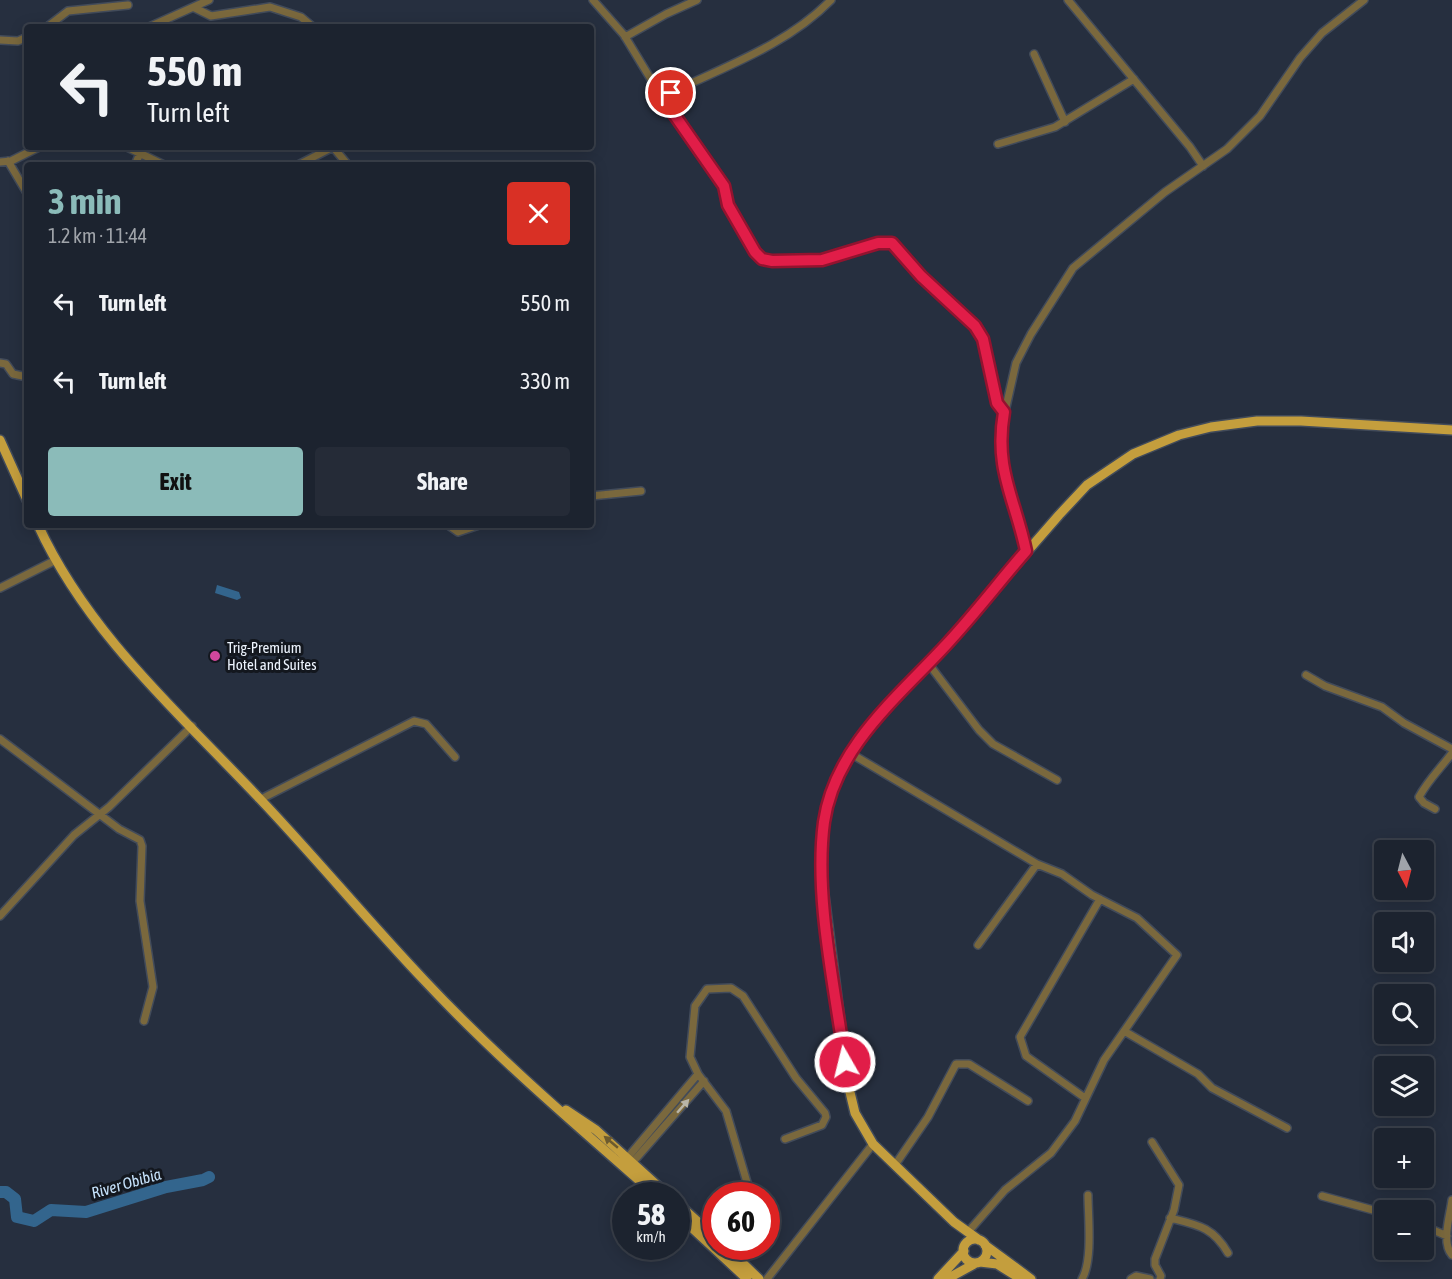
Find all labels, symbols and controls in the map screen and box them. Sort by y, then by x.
text: 550 m [147,47,242,95]
icon: left [48,48,126,126]
pin [645,67,696,118]
icon: arrive [654,76,687,109]
text: Turn left [147,97,230,128]
text: 3 min [48,180,122,222]
button: close [507,182,570,245]
text: 1.2 km · 11:44 [48,224,147,247]
icon: left [48,287,81,320]
text: Turn left [99,290,166,316]
text: 550 m [520,290,570,316]
icon: left [48,365,81,398]
text: Turn left [99,368,166,394]
text: 330 m [520,368,570,394]
button: Exit [48,447,303,516]
button: Share [315,447,570,516]
place label: Trig-Premium Hotel and Suites [227,639,316,673]
marker: Trig-Premium Hotel and Suites [208,649,222,663]
north arrow [1374,840,1434,900]
map controls [1374,840,1434,1260]
button: sound [1374,912,1434,972]
button: search [1374,984,1434,1044]
position arrow [813,1030,877,1094]
button: layers [1374,1056,1434,1116]
one-way arrow [676,1098,689,1114]
button: + [1374,1128,1434,1188]
one-way arrow [604,1136,619,1149]
water label: River Obibia [89,1164,163,1202]
speed limit sign: 60 [702,1182,780,1260]
text: 58 [637,1197,665,1231]
button: − [1374,1200,1434,1260]
text: km/h [636,1228,666,1245]

